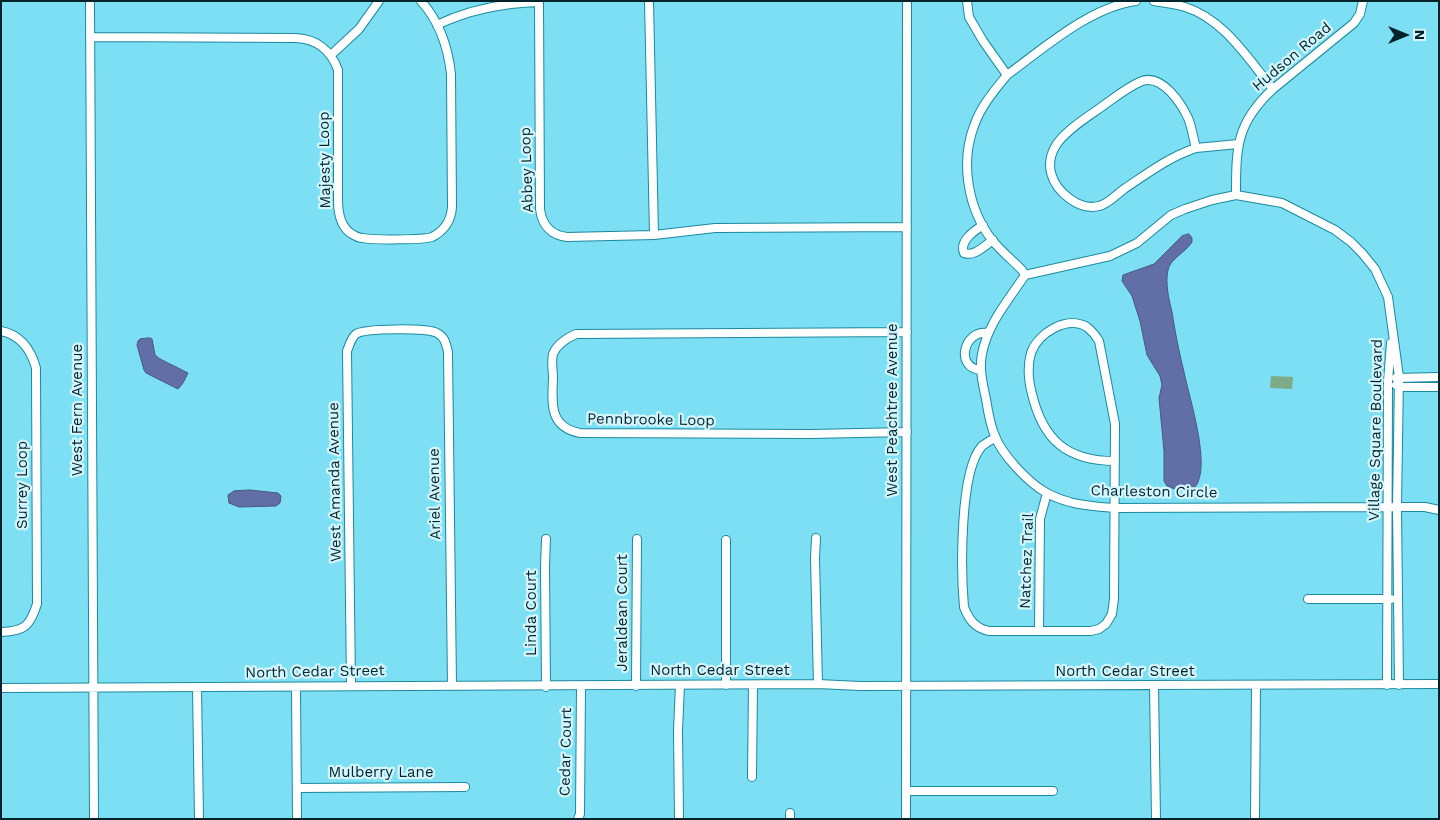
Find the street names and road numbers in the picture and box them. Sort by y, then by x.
street label: Hudson Road [1249,19,1335,95]
street label: Majesty Loop [315,111,335,209]
street label: Abbey Loop [517,127,537,213]
street label: West Peachtree Avenue [884,323,902,497]
street label: Village Square Boulevard [1365,339,1387,521]
street label: West Fern Avenue [69,344,87,476]
street label: West Amanda Avenue [325,402,345,562]
street label: Pennbrooke Loop [587,410,715,430]
street label: Surrey Loop [14,441,32,529]
street label: Ariel Avenue [425,448,445,540]
street label: Charleston Circle [1090,482,1218,502]
street label: Natchez Trail [1016,513,1038,609]
street label: Jeraldean Court [614,554,632,672]
street label: Linda Court [523,570,541,656]
street label: North Cedar Street [245,662,385,682]
street label: North Cedar Street [650,662,790,680]
street label: North Cedar Street [1055,663,1195,681]
street label: Cedar Court [556,708,576,796]
street label: Mulberry Lane [328,764,434,782]

